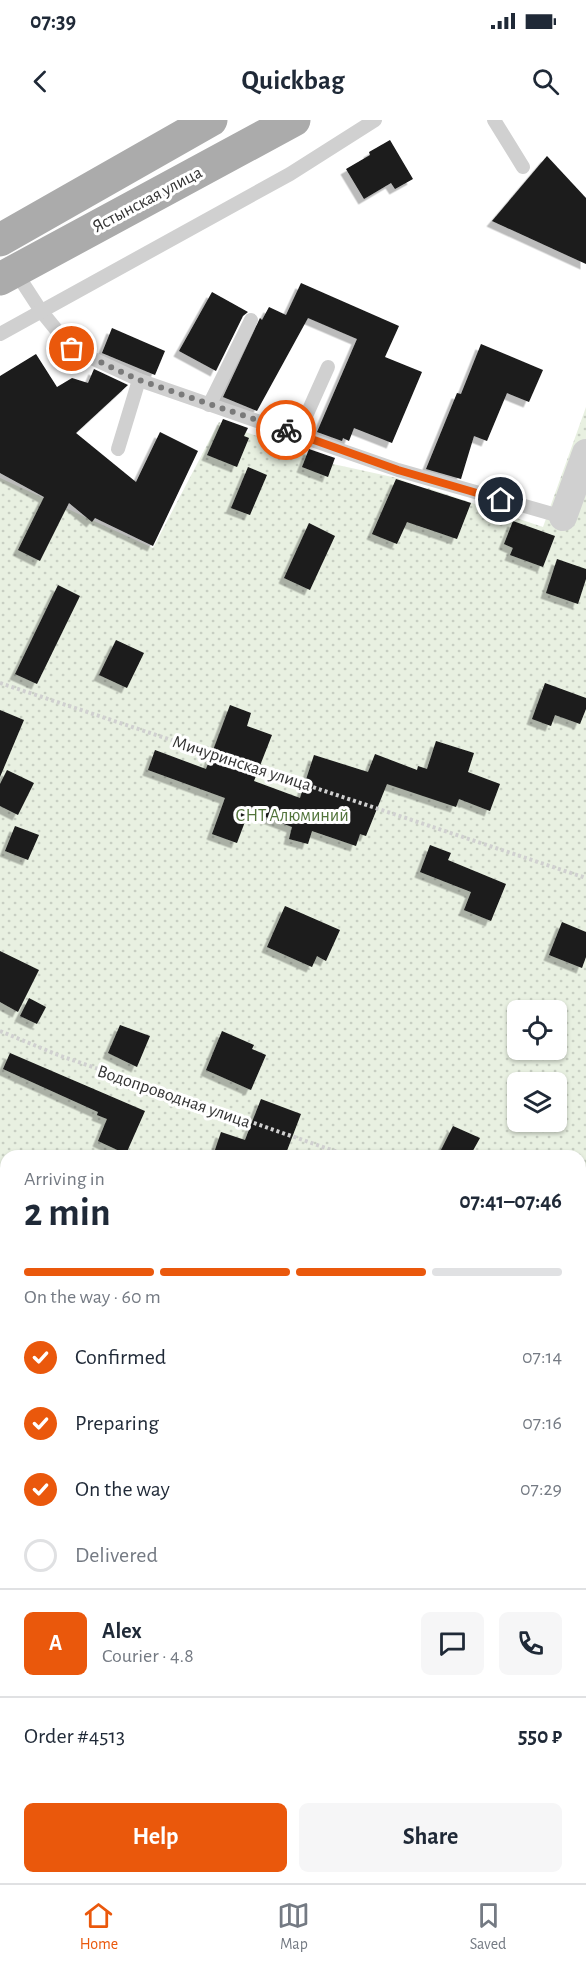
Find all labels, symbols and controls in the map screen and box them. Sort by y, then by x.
text: 07:39 [30,10,76,32]
icon: back [24,65,57,98]
icon: search [529,65,562,98]
text: Quickbag [242,67,344,94]
street label: Ястынская улица [90,163,205,236]
pin [46,323,97,374]
icon: bag [55,332,88,365]
courier [256,400,316,460]
icon: bike [270,414,303,447]
pin [475,474,526,525]
icon: home [484,483,517,516]
street label: Мичуринская улица [170,733,313,795]
park label: СНТ Алюминий [235,807,349,825]
map controls [507,1000,567,1132]
button: locate [507,1000,567,1060]
street label: Водопроводная улица [95,1062,253,1132]
button: layers [507,1072,567,1132]
text: Arriving in [24,1169,105,1189]
text: 07:41–07:46 [459,1190,562,1212]
text: 2 min [24,1194,111,1233]
text: On the way · 60 m [24,1287,161,1307]
icon: check [24,1341,57,1374]
text: Confirmed [75,1346,166,1368]
text: 07:14 [522,1347,562,1367]
icon: check [24,1407,57,1440]
text: Preparing [75,1412,159,1434]
text: 07:16 [522,1413,562,1433]
icon: check [24,1473,57,1506]
text: On the way [75,1478,170,1500]
text: 07:29 [520,1479,562,1499]
text: Delivered [75,1544,158,1566]
button: chat [421,1612,484,1675]
button: phone [499,1612,562,1675]
text: Alex [102,1620,142,1642]
text: A [49,1632,62,1654]
text: Courier · 4.8 [102,1646,194,1666]
text: Order #4513 [24,1725,125,1747]
text: 550 ₽ [518,1725,562,1747]
button: Help [24,1803,287,1872]
button: Share [299,1803,562,1872]
tab: Home [80,1899,118,1954]
tab: Map [277,1899,310,1954]
tab: Saved [470,1899,506,1954]

